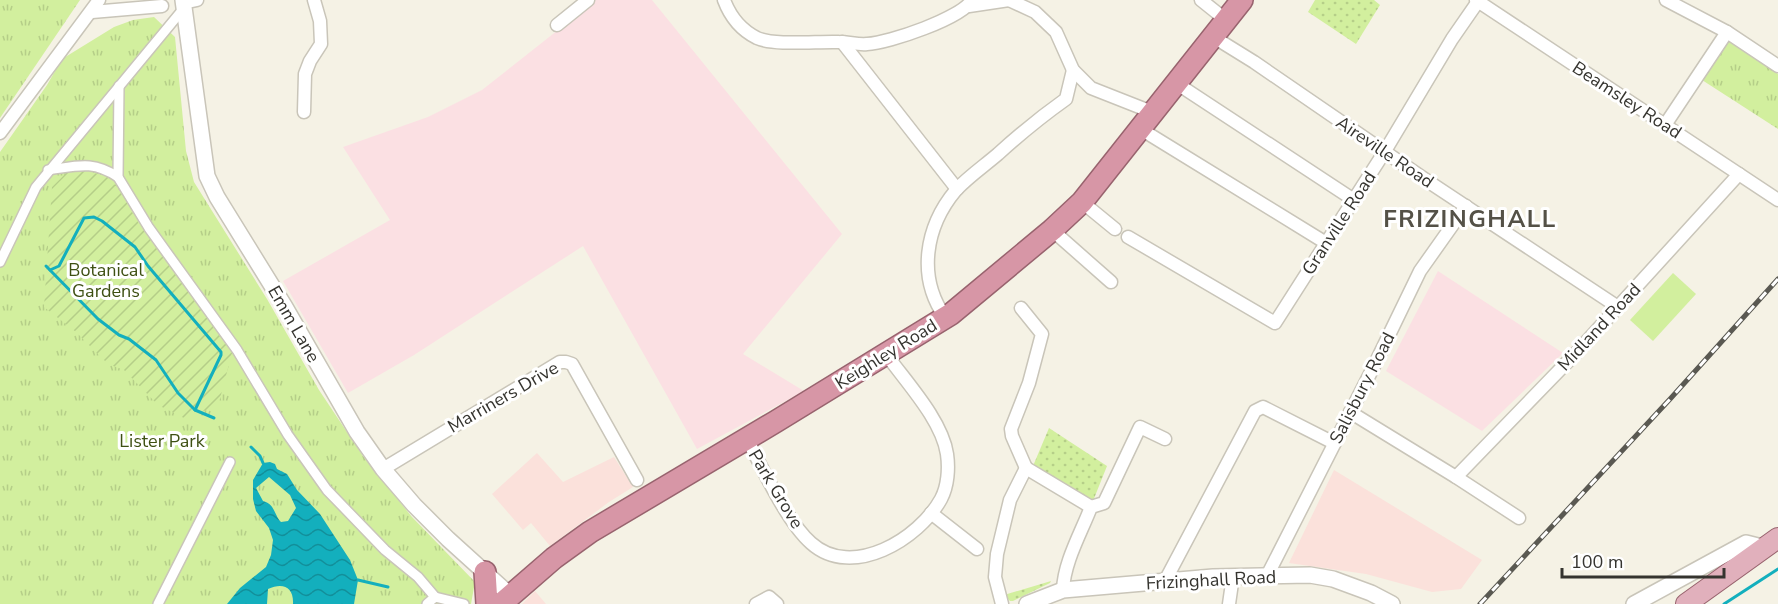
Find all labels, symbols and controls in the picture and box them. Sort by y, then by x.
street label: Beamsley Road [1568,56,1686,144]
street label: Aireville Road [1331,110,1439,194]
street label: Granville Road [1296,166,1382,280]
district label: FRIZINGHALL [1383,203,1557,235]
park label: Botanical Gardens [68,258,144,303]
street label: Midland Road [1552,278,1646,376]
street label: Emm Lane [262,281,326,367]
street label: Keighley Road [830,313,942,395]
street label: Salisbury Road [1324,328,1400,448]
street label: Marriners Drive [443,356,563,438]
park label: Lister Park [119,429,206,453]
street label: Park Grove [743,445,809,533]
scale bar [1562,541,1724,579]
text: 100 m [1571,550,1623,574]
street label: Frizinghall Road [1145,565,1277,595]

